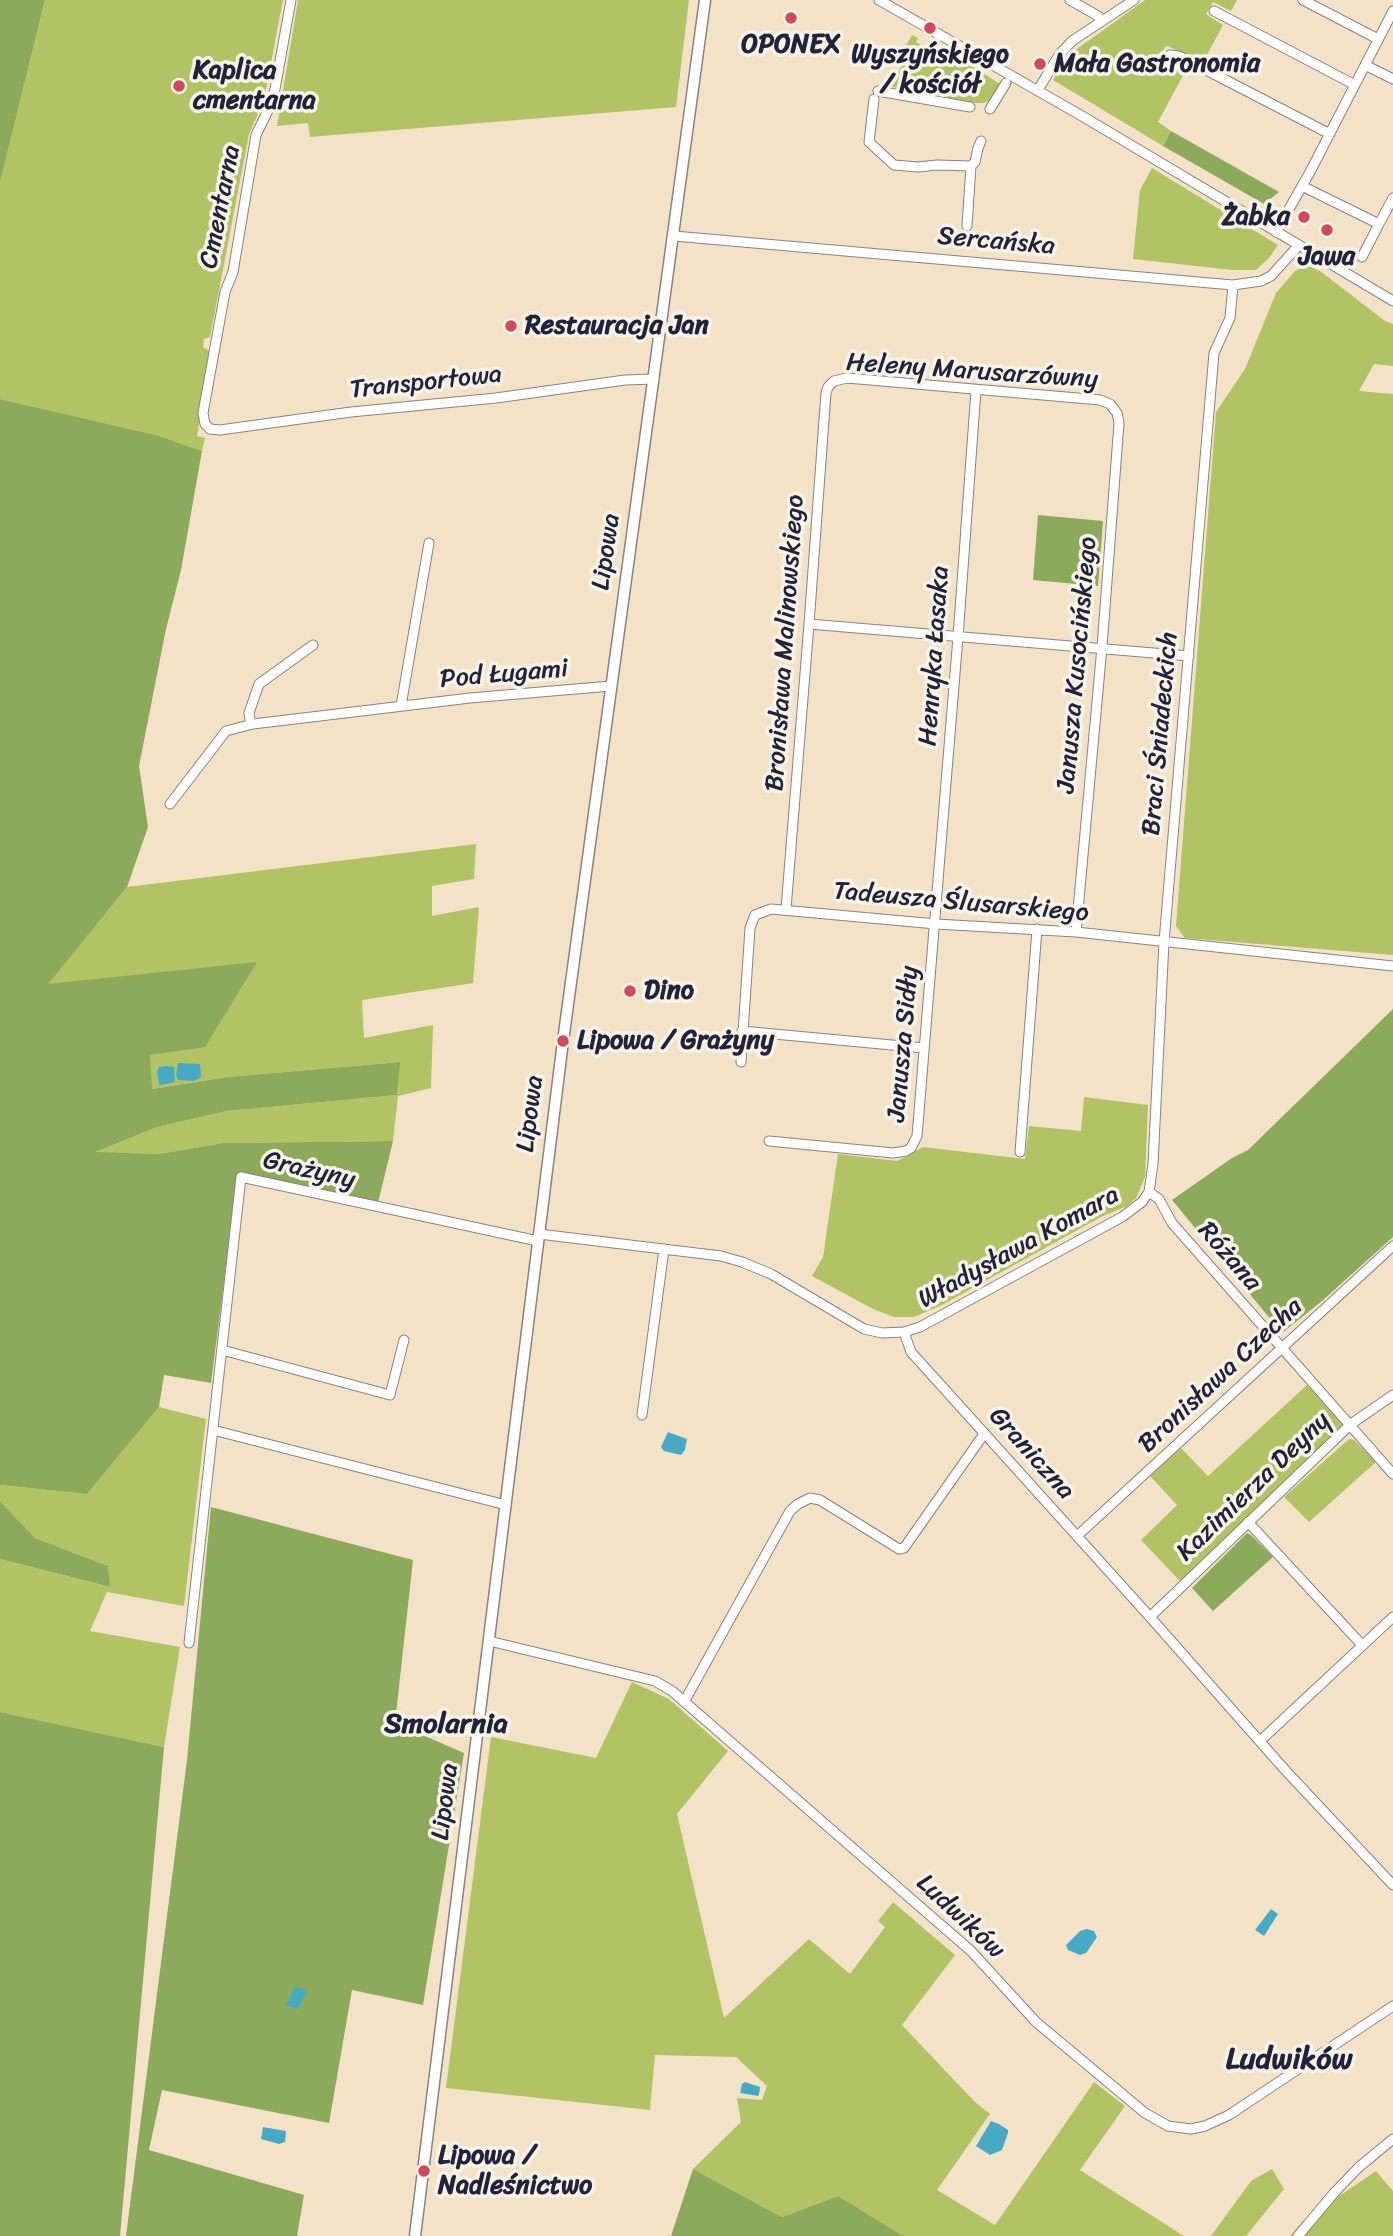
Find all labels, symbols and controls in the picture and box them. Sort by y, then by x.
marker: OPONEX [783,10,799,26]
marker: Wyszyńskiego / kościół [922,20,938,36]
place label: OPONEX [741,29,841,61]
place label: Wyszyńskiego / kościół [851,39,1009,100]
place label: Mała Gastronomia [1054,48,1260,80]
place label: Kaplica cmentarna [193,55,316,116]
marker: Mała Gastronomia [1032,56,1048,72]
marker: Kaplica cmentarna [171,78,187,94]
street label: Cmentarna [194,143,248,271]
place label: Żabka [1222,201,1290,233]
marker: Żabka [1296,209,1312,225]
street label: Sercańska [936,221,1056,263]
marker: Jawa [1319,222,1335,238]
place label: Jawa [1299,241,1355,273]
place label: Restauracja Jan [525,310,709,342]
marker: Restauracja Jan [503,318,519,334]
street label: Heleny Marusarzówny [845,348,1099,396]
street label: Transportowa [349,360,503,406]
street label: Bronisława Malinowskiego [760,494,812,792]
street label: Lipowa [586,512,628,592]
street label: Janusza Kusocińskiego [1051,535,1105,795]
street label: Henryka Łasaka [913,565,957,747]
street label: Braci Śniadeckich [1137,631,1185,837]
street label: Pod Ługami [439,654,569,696]
street label: Tadeusza Ślusarskiego [832,876,1090,930]
street label: Janusza Sidły [882,965,926,1123]
place label: Dino [644,975,694,1007]
marker: Dino [622,983,638,999]
place label: Lipowa / Grażyny [577,1025,774,1057]
marker: Lipowa / Grażyny [555,1033,571,1049]
street label: Lipowa [511,1074,551,1154]
street label: Grażyny [260,1145,358,1197]
street label: Władysława Komara [913,1180,1125,1316]
street label: Różana [1191,1216,1267,1298]
street label: Bronisława Czecha [1132,1292,1310,1460]
street label: Graniczna [981,1401,1081,1507]
street label: Kazimierza Deyny [1171,1406,1337,1568]
district label: Smolarnia [384,1708,508,1742]
street label: Lipowa [426,1762,466,1842]
street label: Ludwików [909,1868,1011,1966]
district label: Ludwików [1226,2042,1352,2078]
place label: Lipowa / Nadleśnictwo [438,2140,592,2202]
marker: Lipowa / Nadleśnictwo [416,2163,432,2179]

